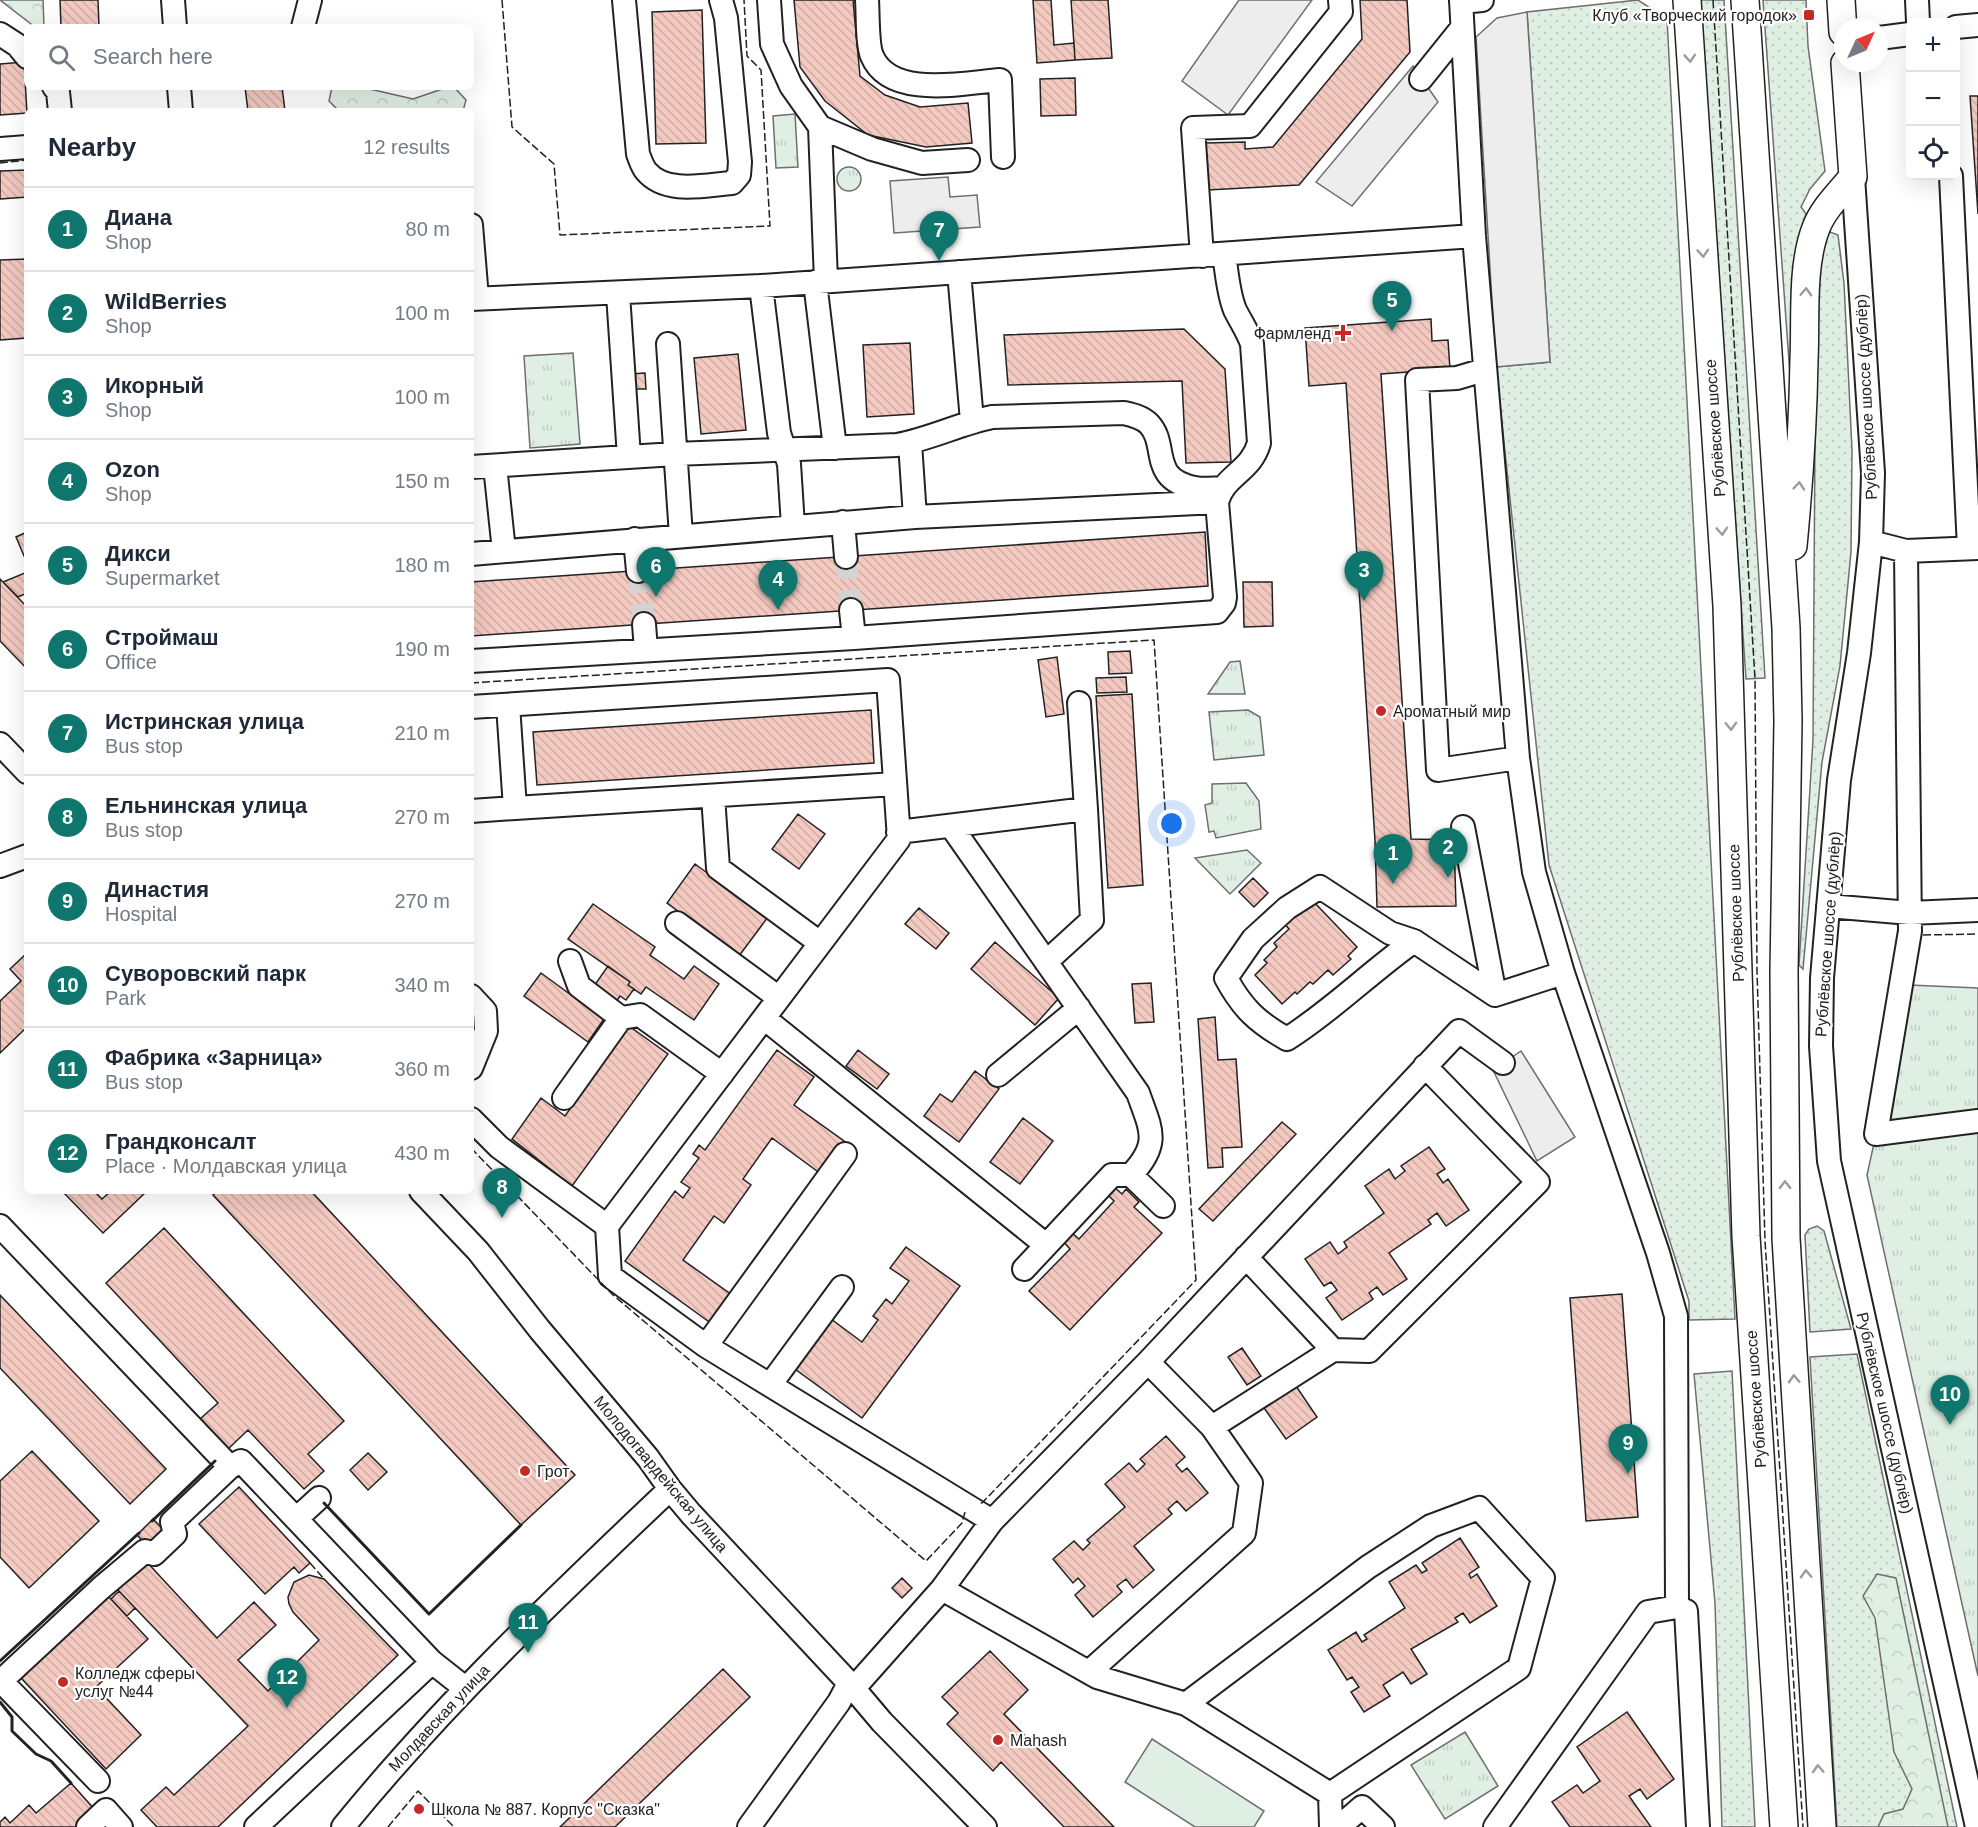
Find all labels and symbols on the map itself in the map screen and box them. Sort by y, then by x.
place label: Клуб «Творческий городок» [1592,7,1797,24]
marker: Клуб «Творческий городок» [1802,8,1816,22]
north arrow [1834,18,1888,72]
one-way arrow [1684,54,1697,63]
pin: 7 [920,212,958,261]
one-way arrow [1697,248,1710,257]
pin: 5 [1372,282,1412,331]
one-way arrow [1800,287,1813,296]
street label: Рублёвское шоссе (дублёр) [1852,294,1880,500]
place label: Фармленд [1254,325,1332,342]
marker: Фармленд [1336,326,1350,340]
street label: Рублёвское шоссе [1702,359,1728,497]
one-way arrow [1792,482,1805,491]
one-way arrow [1715,527,1728,536]
pin: 6 [636,548,676,597]
pin: 3 [1344,552,1384,601]
pin: 4 [758,560,798,610]
place label: Ароматный мир [1393,703,1511,720]
marker: Ароматный мир [1374,704,1388,718]
one-way arrow [1724,722,1737,731]
your location [1157,809,1186,838]
pin: 2 [1428,828,1468,878]
street label: Рублёвское шоссе (дублёр) [1812,831,1844,1037]
pin: 1 [1374,834,1412,884]
street label: Рублёвское шоссе [1725,844,1747,982]
pin: 8 [482,1168,522,1218]
one-way arrow [1779,1180,1791,1189]
street label: Рублёвское шоссе (дублёр) [1854,1311,1916,1515]
street label: Рублёвское шоссе [1743,1330,1769,1468]
one-way arrow [1788,1375,1801,1384]
pin: 10 [1930,1376,1970,1425]
street label: Молодогвардейская улица [591,1393,731,1556]
pin: 9 [1608,1424,1648,1474]
place label: Грот [537,1463,570,1480]
marker: Грот [518,1464,532,1478]
one-way arrow [1800,1569,1813,1578]
pin: 11 [508,1604,548,1653]
pin: 12 [268,1658,306,1708]
street label: Молдавская улица [385,1661,493,1775]
place label: Колледж сферы услуг №44 [75,1665,195,1700]
marker: Колледж сферы услуг №44 [56,1675,70,1689]
place label: Mahash [1010,1732,1067,1749]
marker: Mahash [991,1733,1005,1747]
one-way arrow [1812,1764,1825,1773]
place label: Школа № 887. Корпус "Сказка" [431,1801,660,1818]
marker: Школа № 887. Корпус "Сказка" [412,1802,426,1816]

